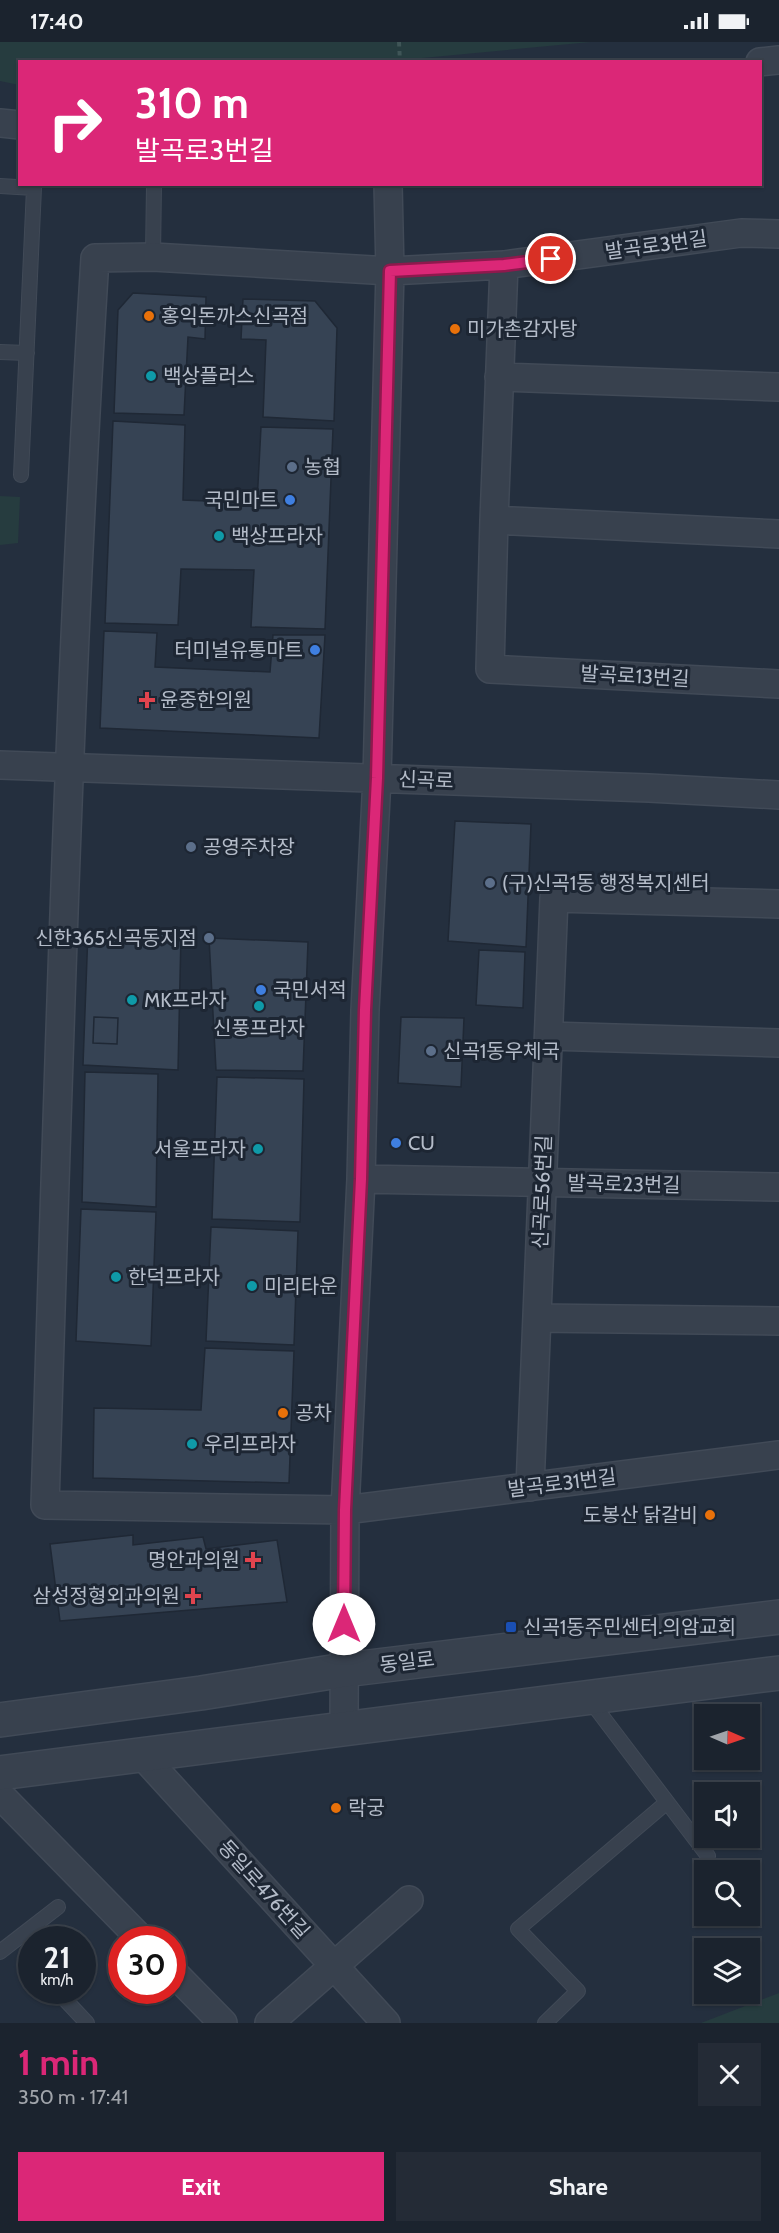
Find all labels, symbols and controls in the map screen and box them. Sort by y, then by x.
text: 17:40 [30,8,83,35]
text: 310 m [135,77,249,129]
icon: right [36,84,114,162]
text: 발곡로3번길 [135,134,274,167]
street label: 발곡로3번길 [603,226,709,264]
pin [525,233,576,284]
icon: arrive [534,242,567,275]
place label: 홍익돈까스신곡점 [161,304,308,328]
marker: 홍익돈까스신곡점 [142,309,156,323]
place label: 미가촌감자탕 [467,317,577,341]
marker: 미가촌감자탕 [448,322,462,336]
place label: 백상플러스 [163,364,255,388]
marker: 백상플러스 [144,369,158,383]
place label: 농협 [304,455,341,479]
marker: 농협 [285,460,299,474]
place label: 국민마트 [204,488,278,512]
marker: 국민마트 [283,493,297,507]
place label: 백상프라자 [231,524,323,548]
marker: 백상프라자 [212,529,226,543]
place label: 터미널유통마트 [174,638,303,662]
marker: 터미널유통마트 [308,643,322,657]
street label: 발곡로13번길 [580,661,690,691]
place label: 윤중한의원 [160,688,252,712]
marker: 윤중한의원 [138,691,156,709]
street label: 신곡로 [398,767,454,793]
place label: 공영주차장 [203,835,295,859]
marker: 공영주차장 [184,840,198,854]
place label: (구)신곡1동 행정복지센터 [502,871,710,895]
marker: (구)신곡1동 행정복지센터 [483,876,497,890]
place label: 신한365신곡동지점 [35,926,197,950]
marker: 신한365신곡동지점 [202,931,216,945]
place label: 국민서적 [273,978,347,1002]
marker: 국민서적 [254,983,268,997]
place label: MK프라자 [144,988,227,1012]
marker: MK프라자 [125,993,139,1007]
marker: 신풍프라자 [252,999,266,1013]
place label: 신풍프라자 [213,1016,305,1040]
place label: 신곡1동우체국 [443,1039,560,1063]
marker: 신곡1동우체국 [424,1044,438,1058]
place label: CU [408,1131,435,1155]
street label: 신곡로56번길 [528,1135,556,1249]
marker: CU [389,1136,403,1150]
place label: 서울프라자 [154,1137,246,1161]
marker: 서울프라자 [251,1142,265,1156]
street label: 발곡로23번길 [567,1171,681,1197]
place label: 한덕프라자 [128,1265,220,1289]
marker: 한덕프라자 [109,1270,123,1284]
place label: 미리타운 [264,1274,338,1298]
marker: 미리타운 [245,1279,259,1293]
place label: 공차 [295,1401,332,1425]
marker: 공차 [276,1406,290,1420]
place label: 우리프라자 [204,1432,296,1456]
marker: 우리프라자 [185,1437,199,1451]
street label: 발곡로31번길 [506,1464,618,1502]
place label: 도봉산 닭갈비 [583,1503,698,1527]
marker: 도봉산 닭갈비 [703,1508,717,1522]
place label: 명안과의원 [148,1548,240,1572]
marker: 명안과의원 [244,1551,262,1569]
place label: 삼성정형외과의원 [33,1584,180,1608]
marker: 삼성정형외과의원 [184,1587,202,1605]
position arrow [312,1592,376,1656]
place label: 신곡1동주민센터.의암교회 [523,1615,736,1639]
marker: 신곡1동주민센터.의암교회 [504,1620,518,1634]
street label: 동일로 [378,1647,436,1677]
north arrow [694,1704,760,1770]
map controls [694,1704,760,2004]
button: sound [694,1782,760,1848]
place label: 락궁 [348,1796,385,1820]
marker: 락궁 [329,1801,343,1815]
street label: 동일로476번길 [213,1835,315,1943]
button: search [694,1860,760,1926]
speed limit sign: 30 [108,1926,186,2004]
button: layers [694,1938,760,2004]
text: 21 [44,1939,70,1976]
text: km/h [41,1971,73,1989]
text: 1 min [18,2040,99,2084]
button: close [698,2043,761,2106]
text: 350 m · 17:41 [18,2085,128,2109]
button: Exit [18,2152,384,2221]
button: Share [396,2152,761,2221]

